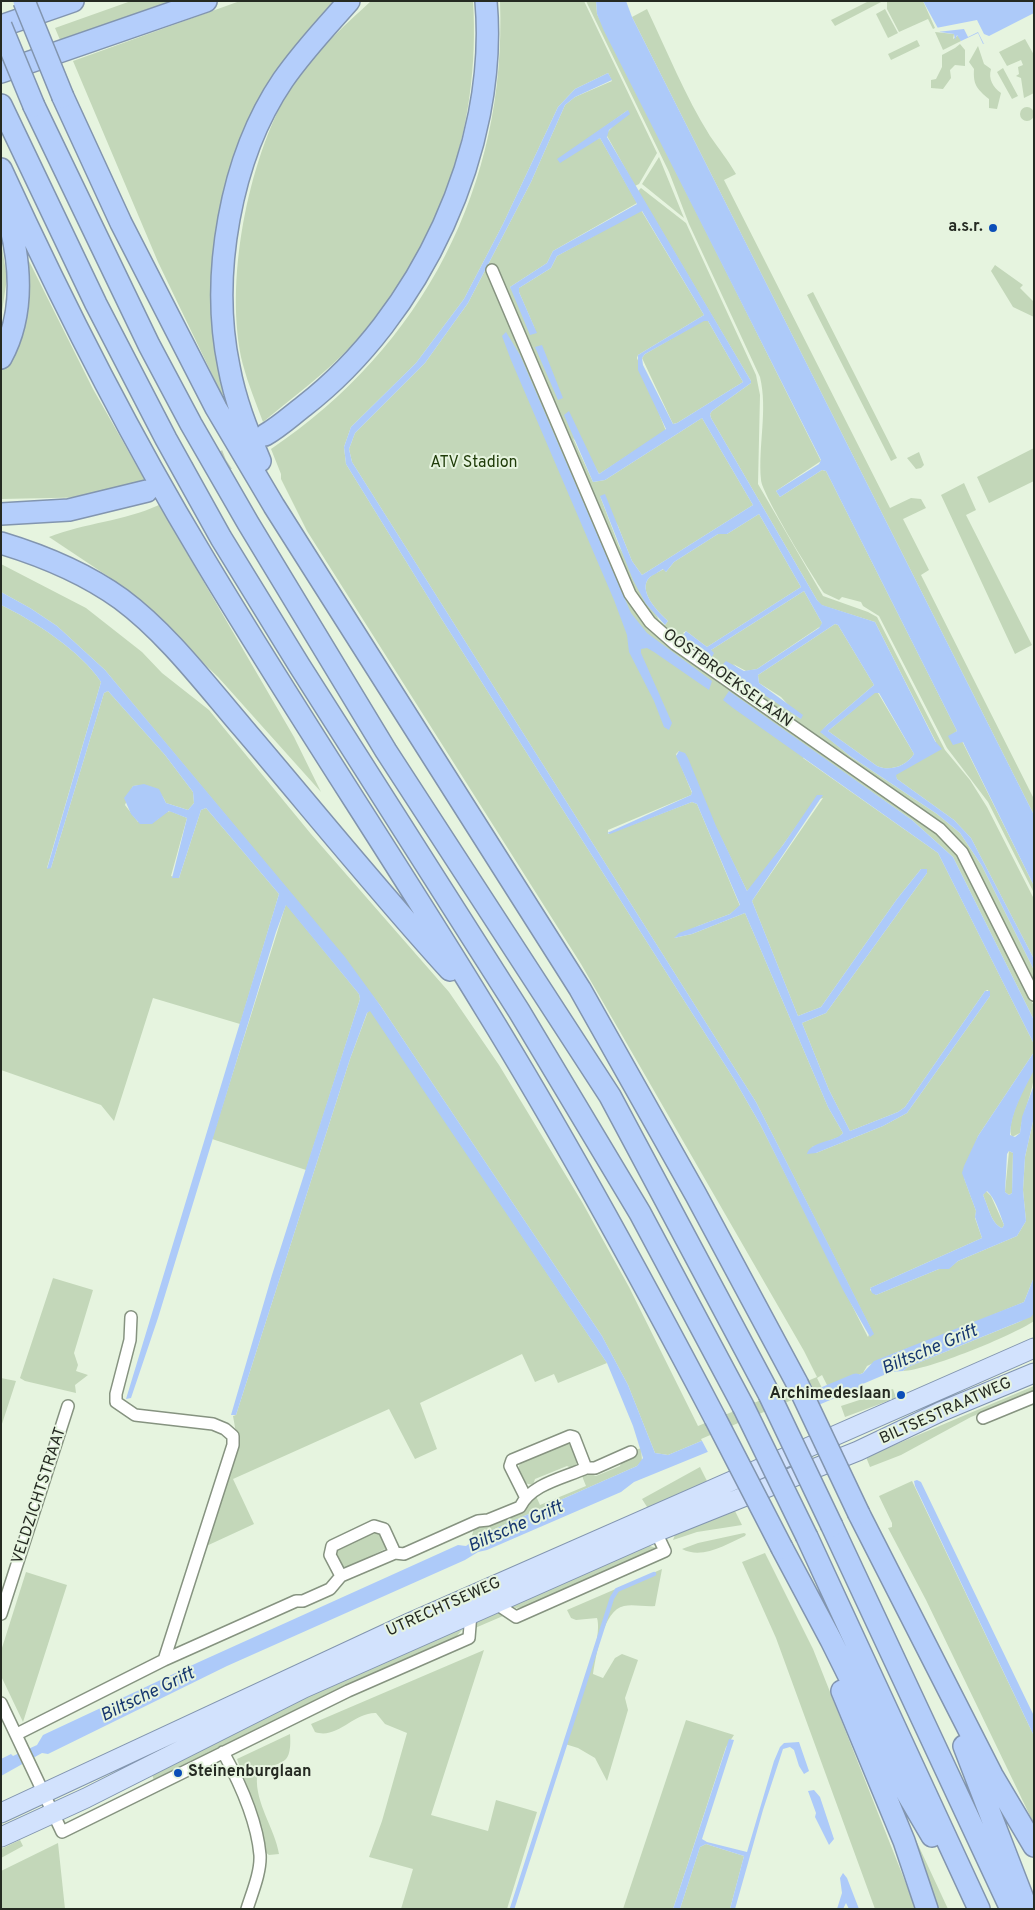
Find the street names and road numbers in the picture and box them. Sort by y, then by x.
street label: OOSTBROEKSELAAN [659,626,795,732]
street label: BILTSESTRAATWEG [877,1374,1015,1450]
street label: VELDZICHTSTRAAT [9,1425,71,1567]
street label: UTRECHTSEWEG [384,1574,504,1642]

